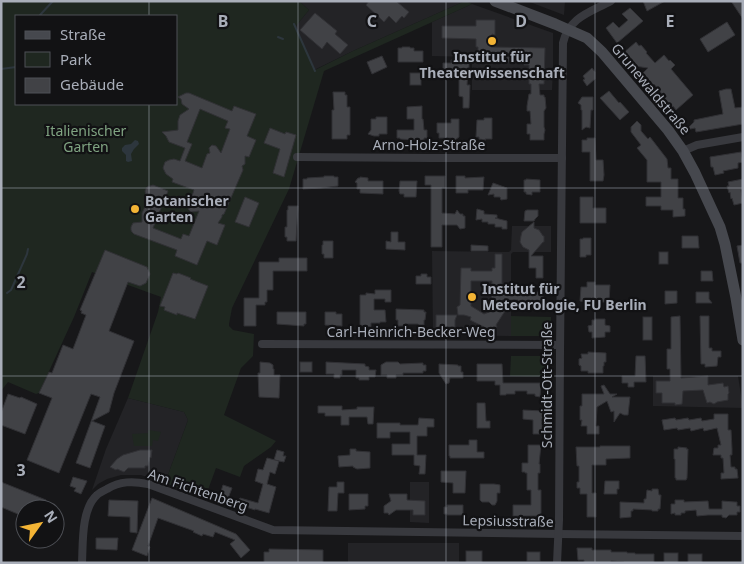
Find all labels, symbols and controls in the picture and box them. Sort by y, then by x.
text: B [218,10,228,32]
text: C [367,10,377,32]
text: D [515,10,527,32]
text: E [666,10,675,32]
legend [15,15,178,105]
text: Straße [60,24,106,44]
marker: Institut für Theaterwissenschaft [486,35,498,47]
street label: Grunewaldstraße [608,39,695,138]
place label: Institut für Theaterwissenschaft [419,47,565,82]
text: Park [60,49,92,69]
text: Gebäude [60,74,124,94]
park label: Italienischer Garten [46,121,127,156]
street label: Arno-Holz-Straße [373,135,485,154]
place label: Botanischer Garten [145,191,230,226]
marker: Botanischer Garten [129,203,141,215]
text: 2 [16,271,26,293]
place label: Institut für Meteorologie, FU Berlin [482,279,647,314]
marker: Institut für Meteorologie, FU Berlin [466,291,478,303]
street label: Carl-Heinrich-Becker-Weg [326,322,496,341]
street label: Schmidt-Ott-Straße [537,322,556,448]
text: 3 [16,459,26,481]
street label: Am Fichtenberg [146,464,251,515]
north arrow [15,499,65,549]
text: N [40,507,62,527]
street label: Lepsiusstraße [462,510,554,531]

